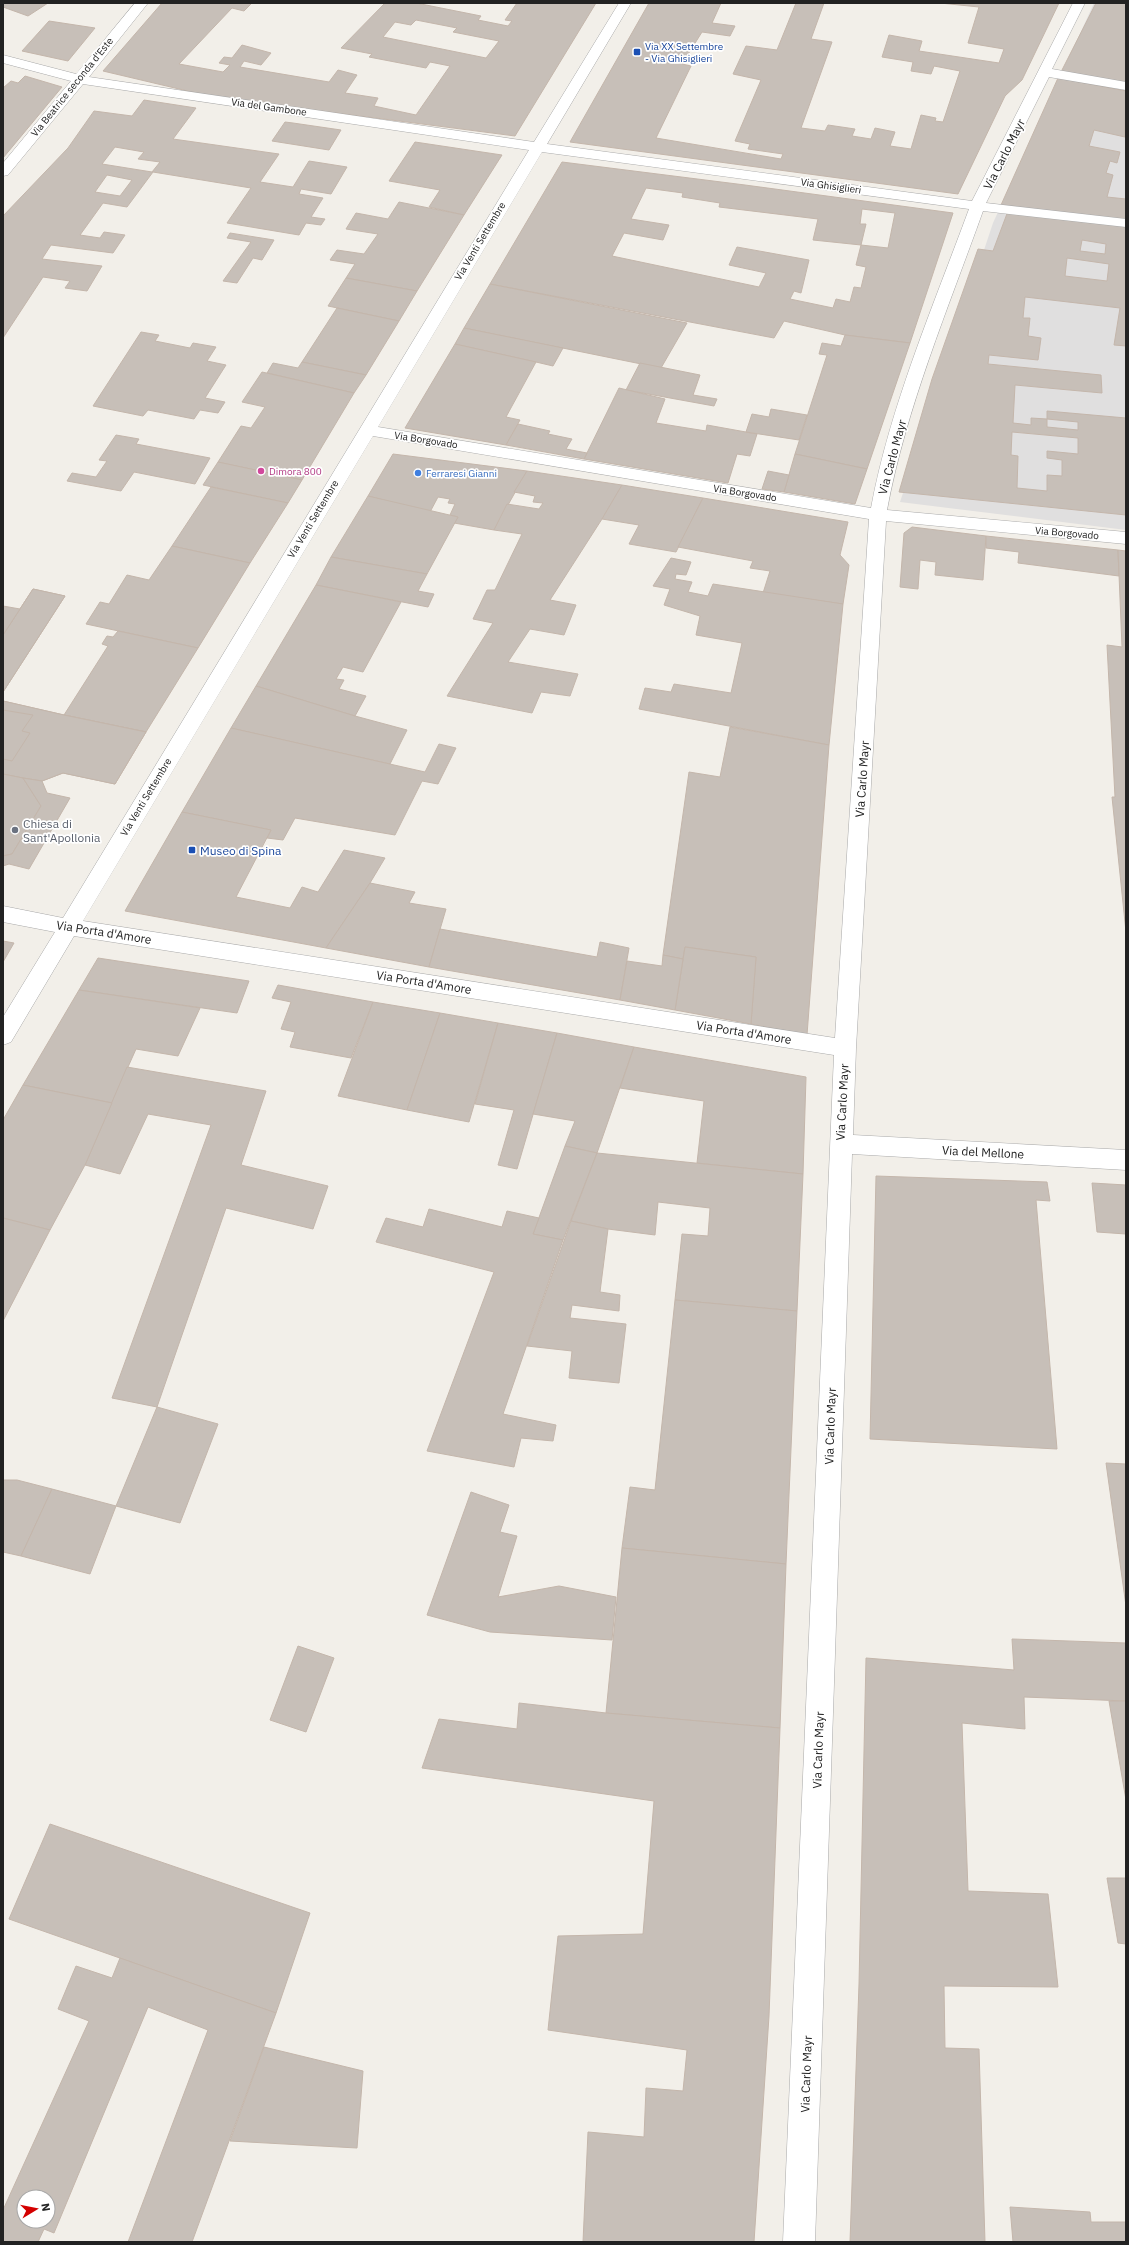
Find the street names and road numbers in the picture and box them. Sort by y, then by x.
street label: Via Beatrice seconda d'Este [28,34,116,139]
street label: Via del Gambone [230,95,308,119]
street label: Via Carlo Mayr [980,116,1028,192]
street label: Via Ghisiglieri [800,175,862,197]
street label: Via Venti Settembre [452,199,509,282]
street label: Via Carlo Mayr [875,417,909,496]
street label: Via Borgovado [393,429,459,452]
street label: Via Venti Settembre [285,477,342,560]
street label: Via Borgovado [712,482,778,505]
street label: Via Borgovado [1034,524,1100,542]
street label: Via Carlo Mayr [852,739,872,818]
street label: Via Venti Settembre [118,755,175,838]
street label: Via Porta d'Amore [55,917,153,947]
street label: Via Porta d'Amore [375,967,473,997]
street label: Via Porta d'Amore [695,1017,793,1047]
street label: Via Carlo Mayr [832,1063,852,1141]
street label: Via del Mellone [942,1142,1025,1162]
street label: Via Carlo Mayr [821,1387,839,1465]
street label: Via Carlo Mayr [809,1711,827,1789]
street label: Via Carlo Mayr [797,2035,815,2113]

